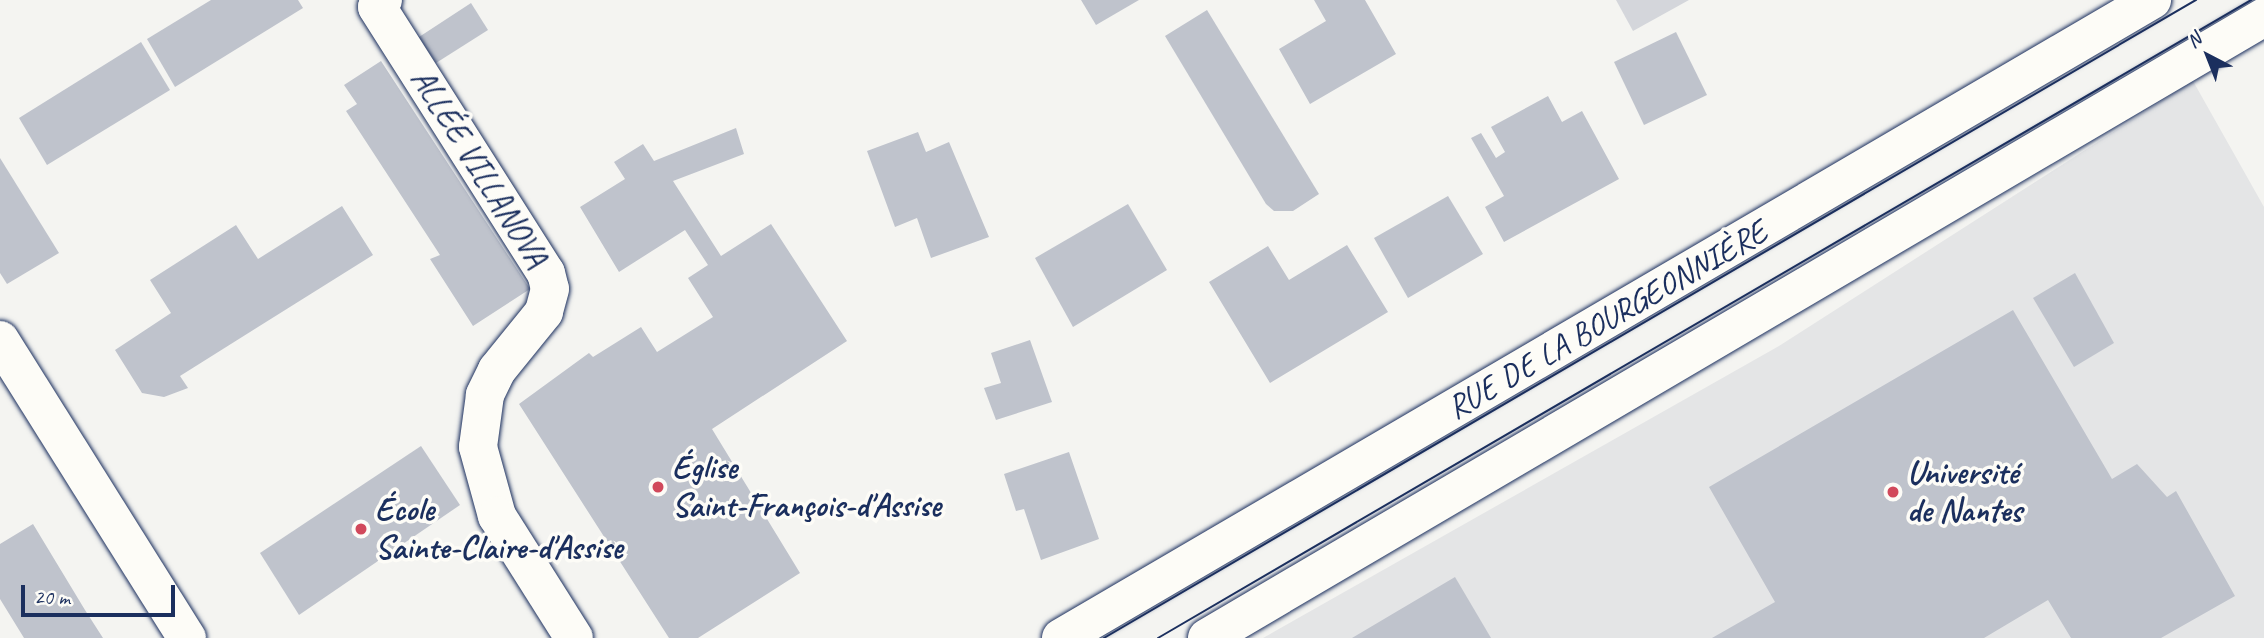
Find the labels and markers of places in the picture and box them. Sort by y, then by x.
place label: Église Saint-François-d'Assise [672,448,941,526]
place label: Université de Nantes [1907,453,2023,531]
marker: Église Saint-François-d'Assise [650,479,666,495]
marker: Université de Nantes [1885,484,1901,500]
place label: École Sainte-Claire-d'Assise [375,490,622,568]
marker: École Sainte-Claire-d'Assise [353,521,369,537]

